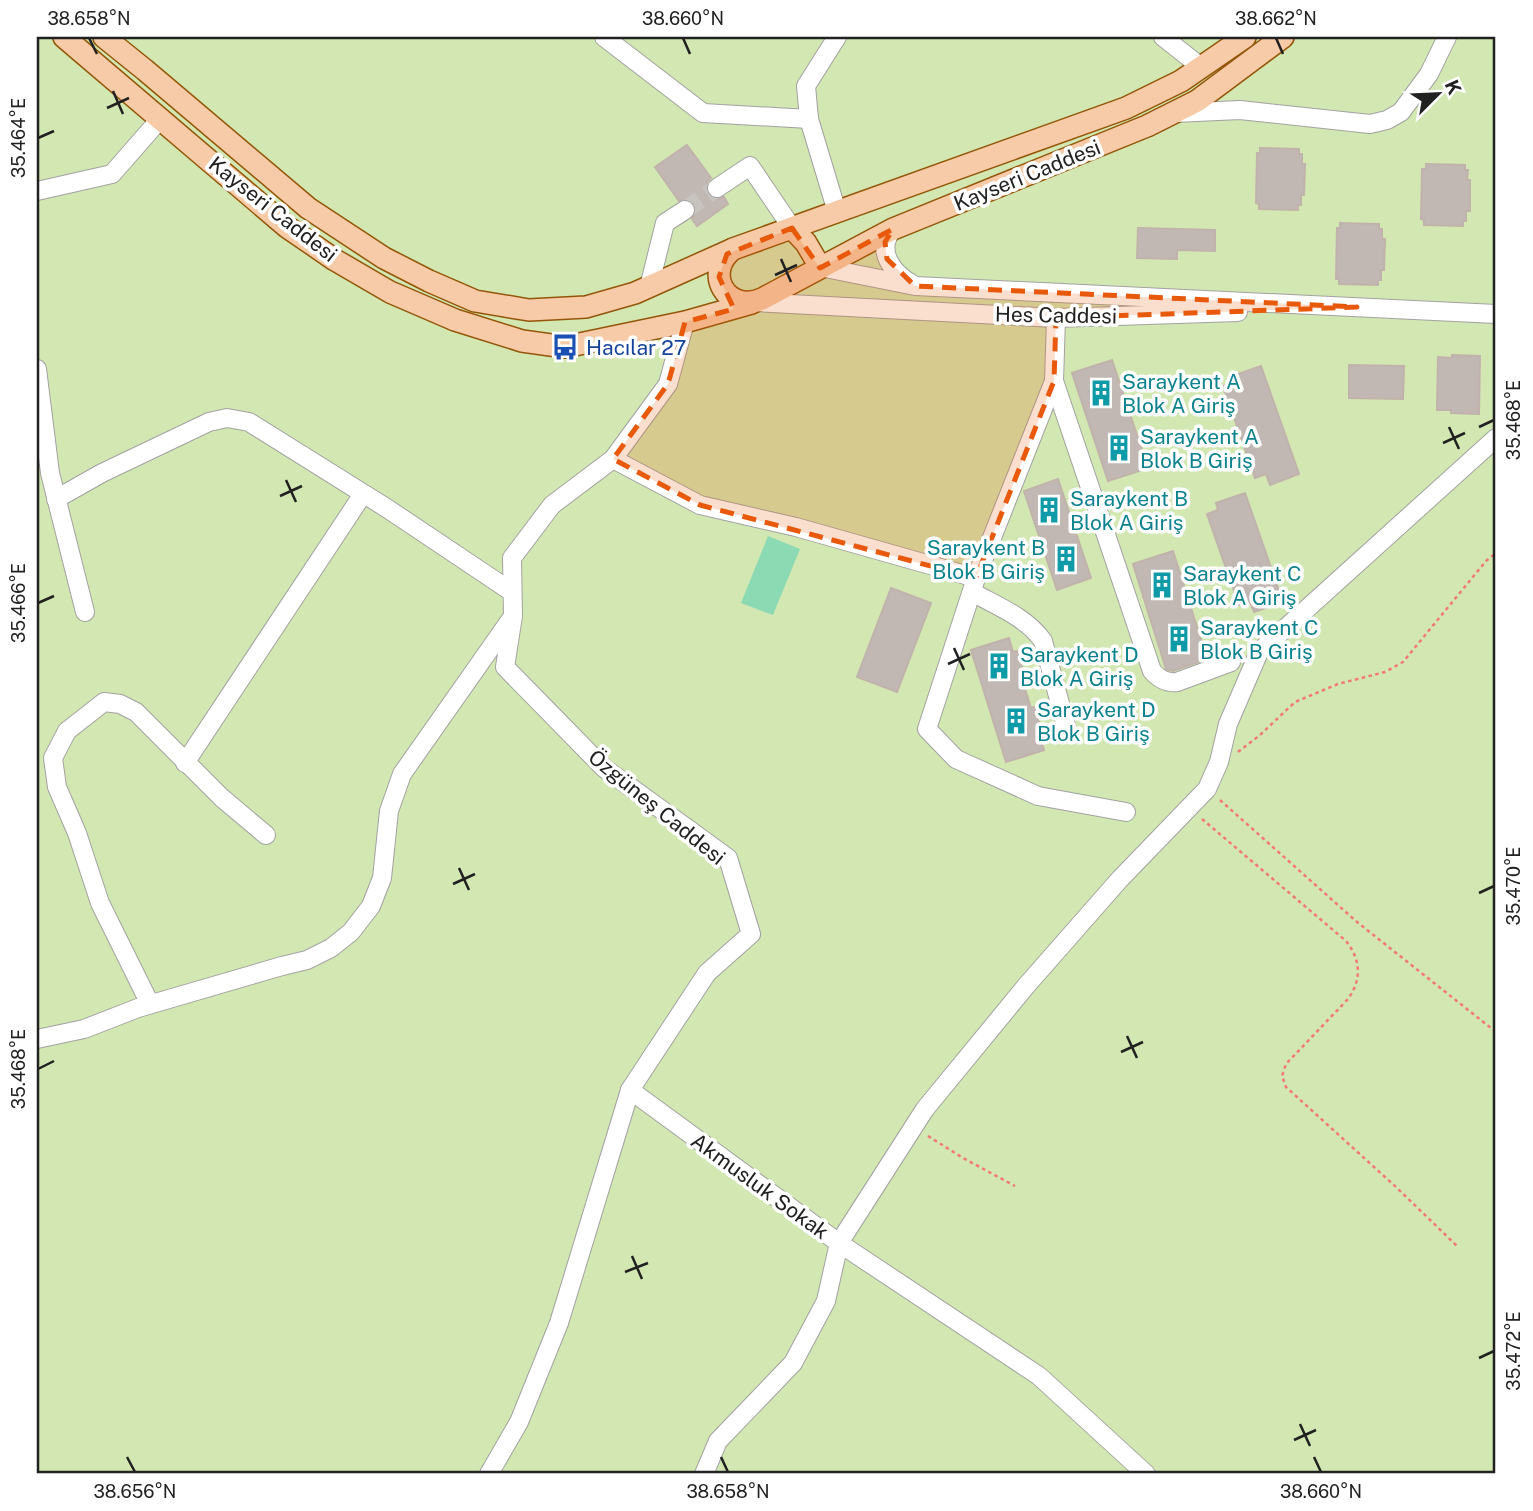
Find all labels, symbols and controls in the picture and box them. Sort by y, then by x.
text: 38.658°N [47,8,131,29]
text: 38.660°N [642,8,724,29]
text: 38.662°N [1235,8,1317,29]
north arrow [1404,60,1474,130]
text: K [1441,76,1467,98]
text: 35.464°E [8,98,29,178]
street label: Kayseri Caddesi [950,134,1104,216]
street label: Kayseri Caddesi [204,151,342,267]
street label: Hes Caddesi [995,301,1117,329]
bus stop icon: Hacılar 27 [550,332,580,362]
place label: Hacılar 27 [586,335,686,360]
place label: Saraykent A Blok A Giriş [1122,369,1241,418]
building icon: Saraykent A Blok A Giriş [1086,378,1116,408]
text: 35.468°E [1503,380,1524,460]
place label: Saraykent A Blok B Giriş [1140,424,1259,473]
building icon: Saraykent A Blok B Giriş [1104,433,1134,463]
place label: Saraykent B Blok A Giriş [1070,486,1188,535]
building icon: Saraykent B Blok A Giriş [1034,495,1064,525]
place label: Saraykent B Blok B Giriş [927,535,1045,584]
building icon: Saraykent B Blok B Giriş [1051,544,1081,574]
place label: Saraykent C Blok A Giriş [1183,561,1302,610]
text: 35.466°E [8,563,29,643]
building icon: Saraykent C Blok A Giriş [1147,570,1177,600]
place label: Saraykent C Blok B Giriş [1200,615,1319,664]
building icon: Saraykent C Blok B Giriş [1164,624,1194,654]
place label: Saraykent D Blok A Giriş [1020,642,1139,691]
building icon: Saraykent D Blok A Giriş [984,651,1014,681]
place label: Saraykent D Blok B Giriş [1037,697,1156,746]
building icon: Saraykent D Blok B Giriş [1001,706,1031,736]
street label: Özgüneş Caddesi [584,744,730,870]
text: 35.470°E [1503,846,1524,926]
text: 35.468°E [8,1029,29,1109]
street label: Akmusluk Sokak [686,1128,834,1244]
text: 35.472°E [1503,1311,1524,1391]
text: 38.656°N [94,1481,176,1502]
text: 38.658°N [686,1481,770,1502]
text: 38.660°N [1280,1481,1362,1502]

